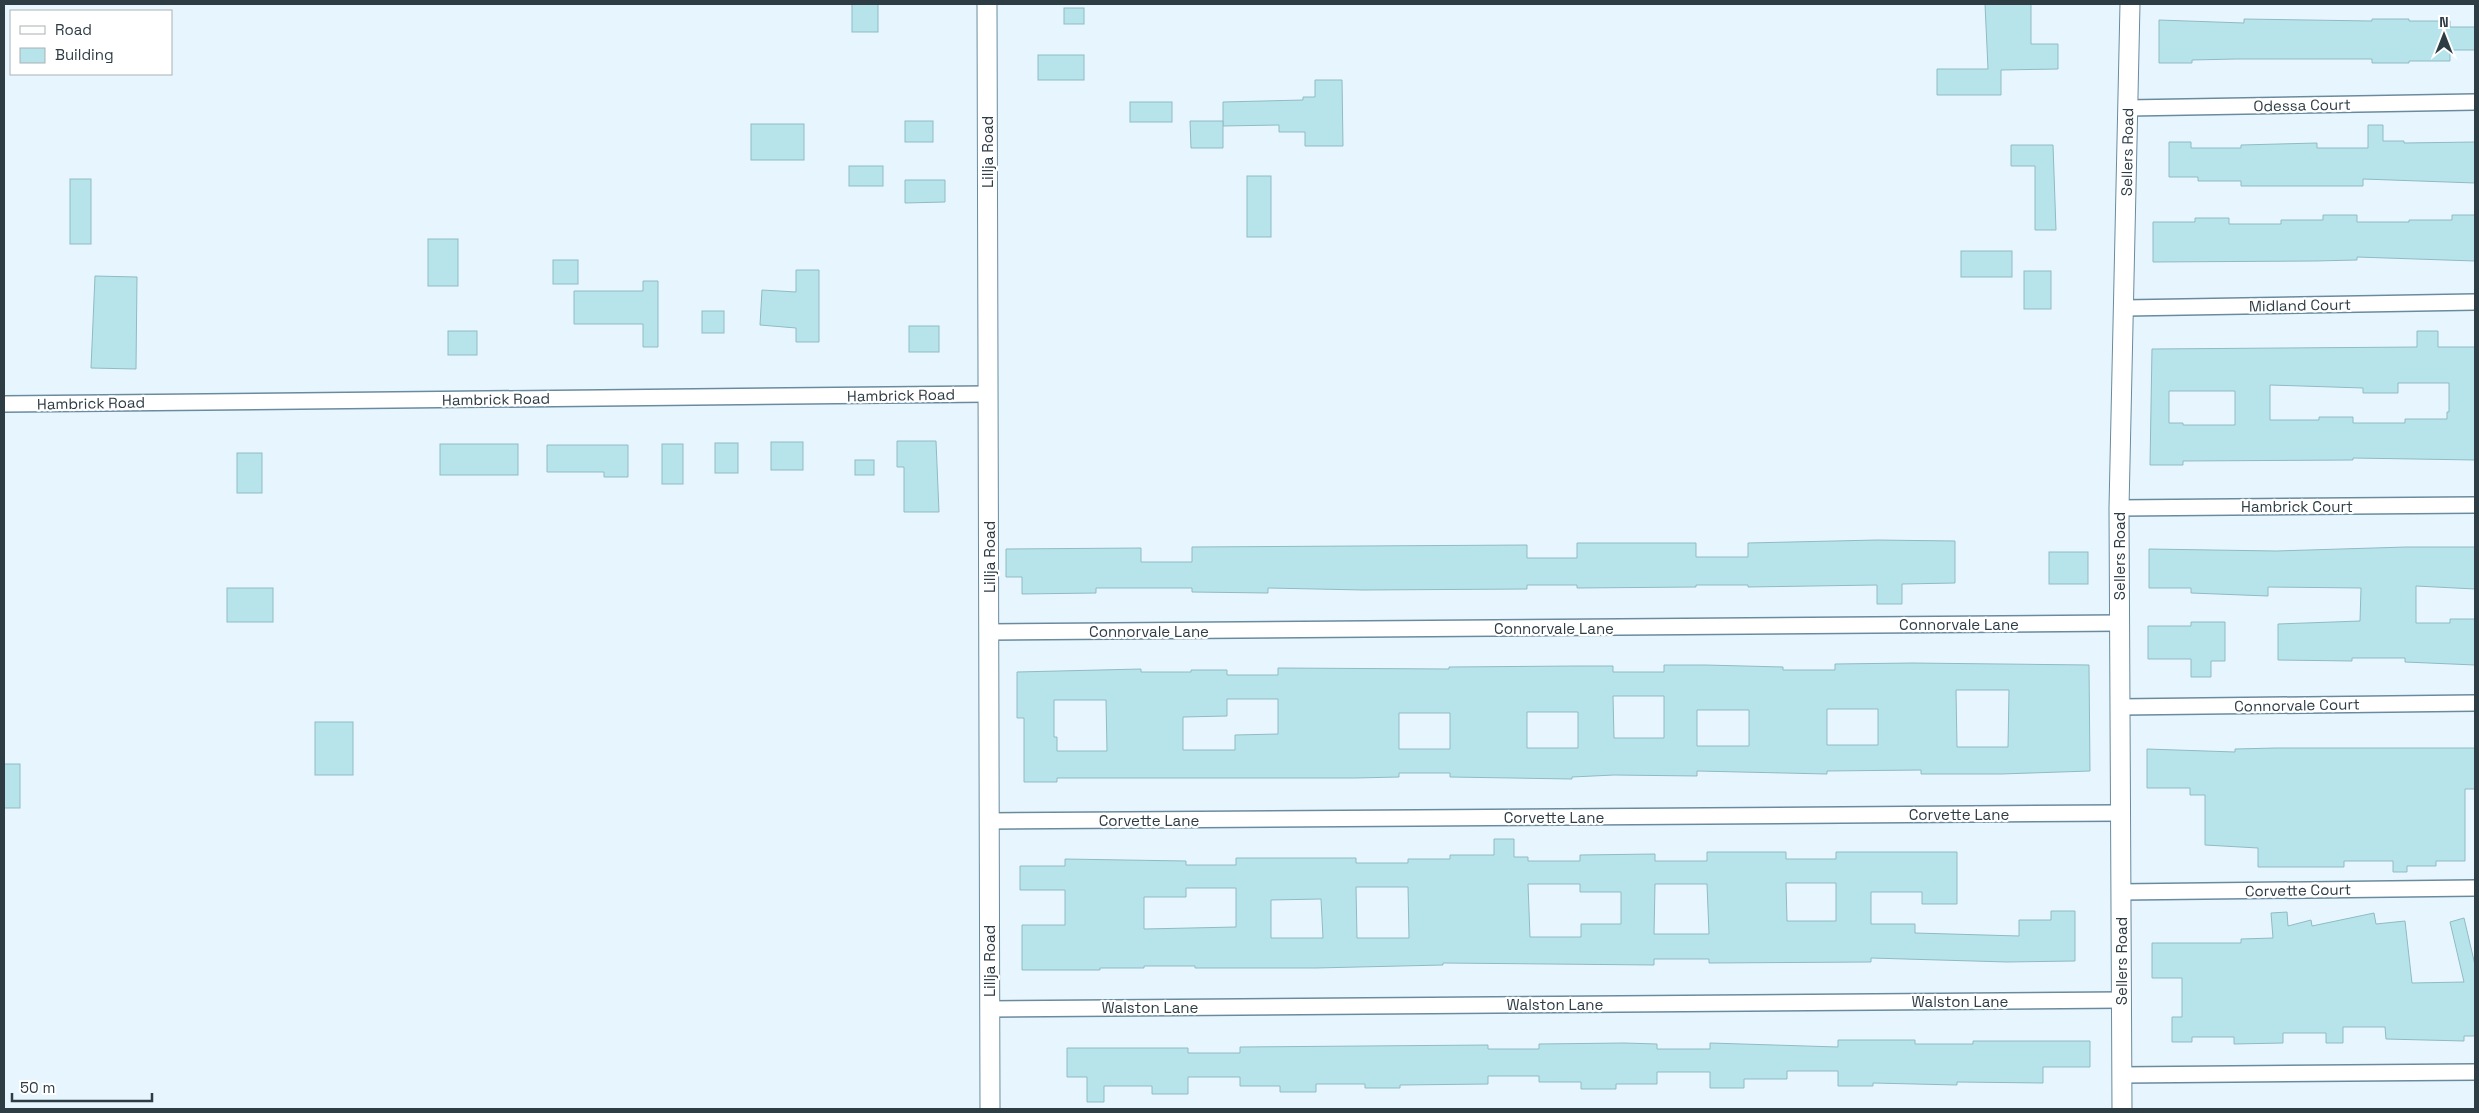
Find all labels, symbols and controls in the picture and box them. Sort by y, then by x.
legend [10,10,172,75]
north arrow [2419,10,2469,60]
text: N [2439,13,2449,31]
text: Road [55,20,92,39]
text: Building [55,45,114,64]
street label: Odessa Court [2253,95,2351,115]
street label: Sellers Road [2117,108,2137,196]
street label: Lillja Road [978,116,997,188]
street label: Midland Court [2249,295,2351,315]
street label: Hambrick Road [847,385,955,405]
street label: Hambrick Road [442,389,550,409]
street label: Hambrick Road [37,393,145,413]
street label: Hambrick Court [2241,497,2353,516]
street label: Sellers Road [2110,512,2129,600]
street label: Lillja Road [980,521,999,593]
street label: Connorvale Lane [1899,615,2019,634]
street label: Connorvale Lane [1494,619,1614,638]
street label: Connorvale Lane [1089,622,1209,641]
street label: Connorvale Court [2234,694,2360,716]
street label: Corvette Lane [1909,805,2009,824]
street label: Corvette Lane [1504,808,1604,827]
street label: Corvette Lane [1099,811,1199,830]
street label: Corvette Court [2245,880,2351,900]
street label: Sellers Road [2112,917,2131,1005]
street label: Lillja Road [980,925,999,997]
street label: Walston Lane [1912,992,2009,1011]
street label: Walston Lane [1507,995,1604,1014]
street label: Walston Lane [1102,998,1199,1017]
scale bar [12,1070,152,1102]
text: 50 m [20,1078,55,1097]

